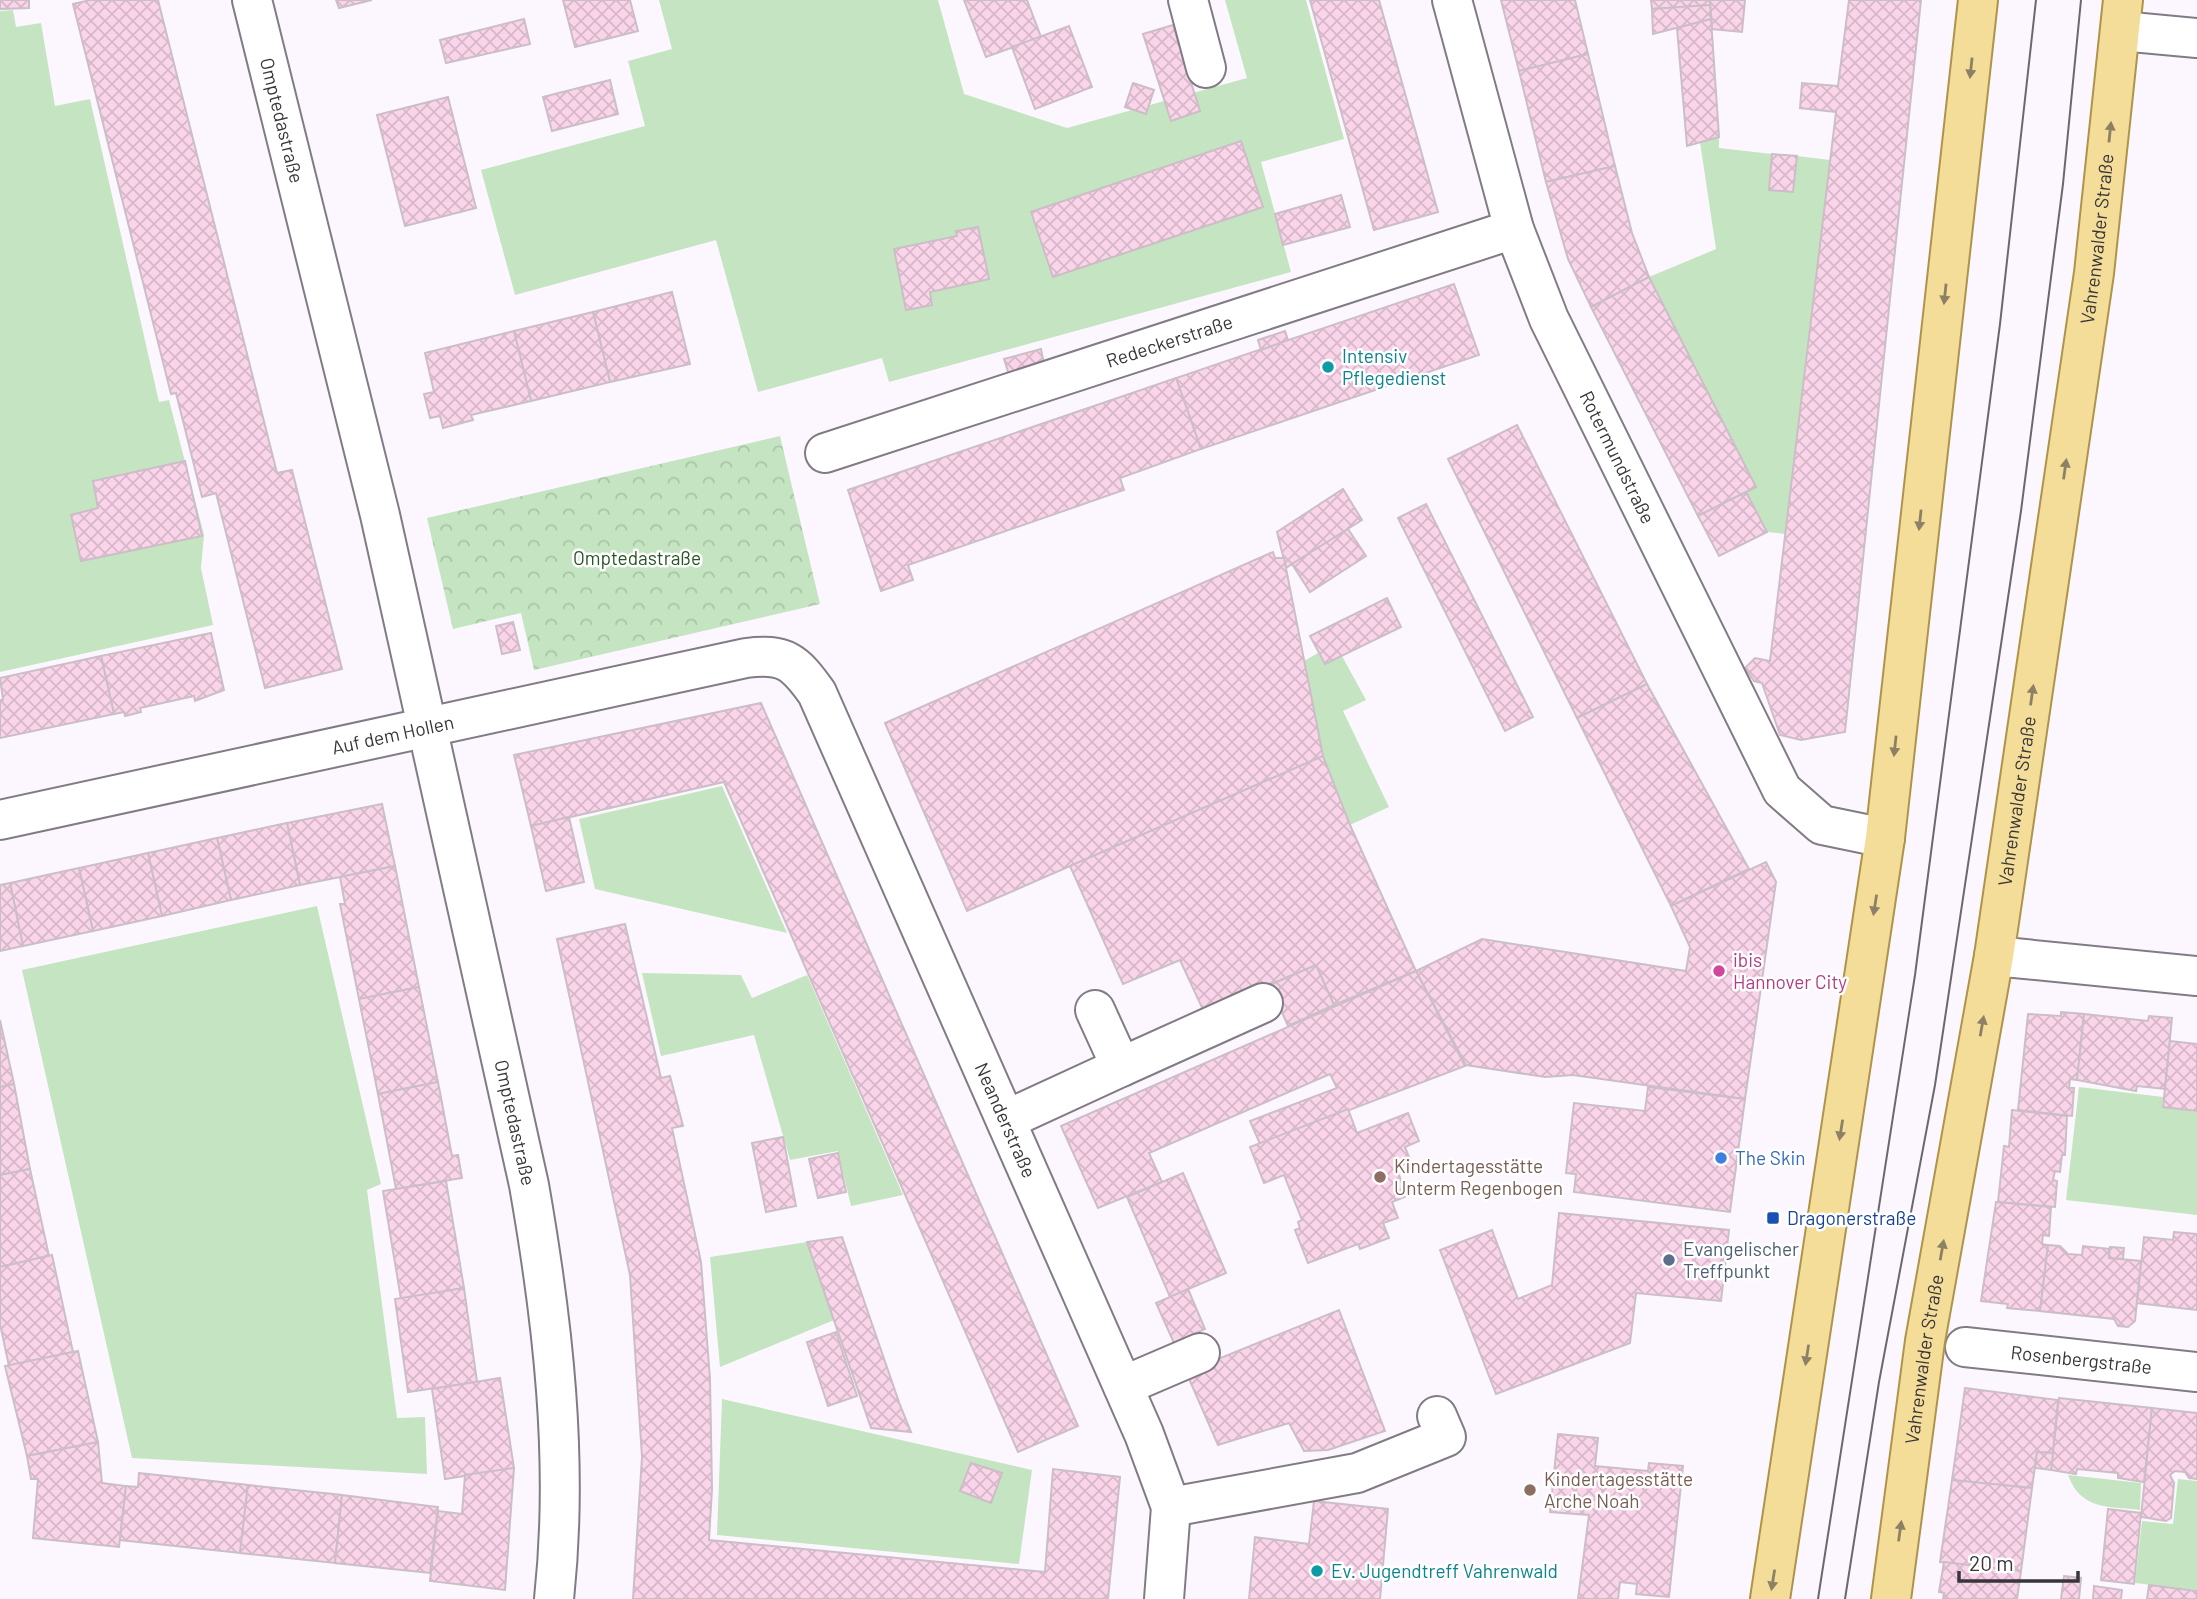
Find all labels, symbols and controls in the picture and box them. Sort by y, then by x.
street label: Omptedastraße [256,55,309,185]
one-way arrow [1965,57,1976,79]
one-way arrow [2105,121,2116,143]
street label: Vahrenwalder Straße [2075,152,2118,325]
one-way arrow [1940,283,1951,305]
street label: Redeckerstraße [1103,309,1235,372]
place label: Intensiv Pflegedienst [1342,344,1446,389]
marker: Intensiv Pflegedienst [1320,359,1336,375]
street label: Rotermundstraße [1575,387,1660,527]
one-way arrow [2060,458,2071,480]
one-way arrow [1915,509,1926,531]
park label: Omptedastraße [573,546,701,569]
one-way arrow [2027,683,2038,705]
street label: Auf dem Hollen [330,710,456,759]
street label: Vahrenwalder Straße [1992,714,2040,887]
one-way arrow [1889,735,1900,757]
one-way arrow [1869,894,1880,916]
place label: ibis Hannover City [1733,948,1847,993]
marker: ibis Hannover City [1711,963,1727,979]
one-way arrow [1976,1015,1987,1037]
street label: Omptedastraße [490,1057,541,1188]
street label: Neanderstraße [971,1059,1041,1181]
one-way arrow [1835,1119,1846,1141]
place label: The Skin [1735,1146,1806,1169]
marker: The Skin [1713,1150,1729,1166]
place label: Kindertagesstätte Unterm Regenbogen [1394,1154,1563,1199]
marker: Kindertagesstätte Unterm Regenbogen [1372,1169,1388,1185]
place label: Dragonerstraße [1787,1206,1916,1229]
marker: Dragonerstraße [1765,1210,1781,1226]
place label: Evangelischer Treffpunkt [1683,1237,1799,1282]
one-way arrow [1937,1239,1948,1261]
marker: Evangelischer Treffpunkt [1661,1252,1677,1268]
street label: Vahrenwalder Straße [1900,1272,1948,1446]
street label: Rosenbergstraße [2010,1340,2153,1378]
one-way arrow [1801,1344,1812,1366]
place label: Kindertagesstätte Arche Noah [1544,1467,1693,1512]
marker: Kindertagesstätte Arche Noah [1522,1482,1538,1498]
one-way arrow [1895,1520,1906,1542]
scale bar [1959,1540,2078,1584]
text: 20 m [1969,1550,2014,1575]
place label: Ev. Jugendtreff Vahrenwald [1331,1559,1558,1582]
marker: Ev. Jugendtreff Vahrenwald [1309,1563,1325,1579]
one-way arrow [1767,1569,1778,1591]

